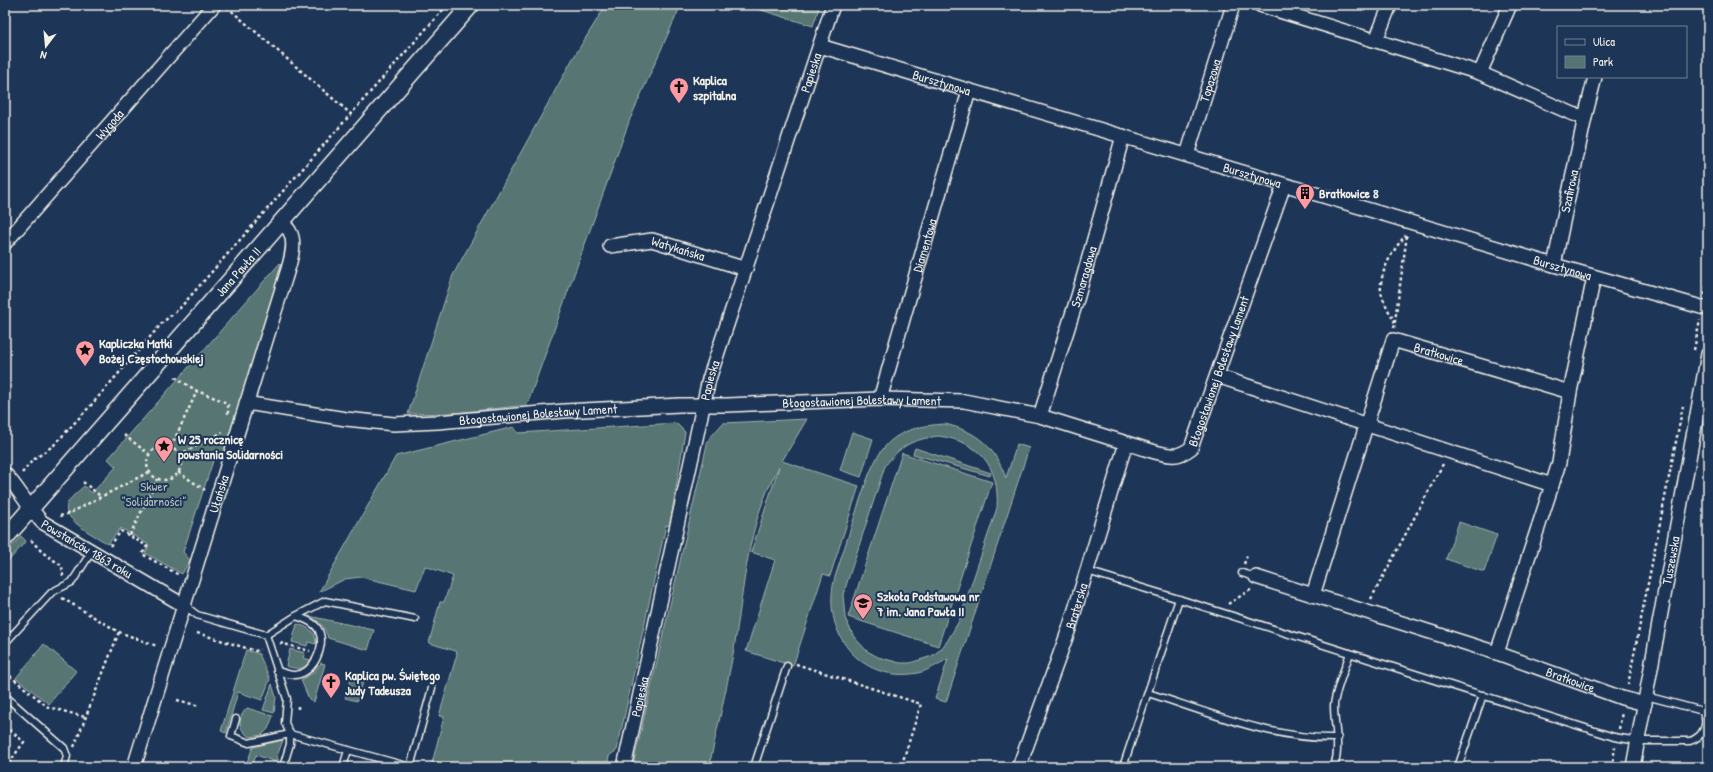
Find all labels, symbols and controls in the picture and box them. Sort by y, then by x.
north arrow [26,26,66,66]
legend [1557,26,1687,78]
text: Ulica [1593,33,1615,50]
text: N [38,48,48,63]
street label: Papieska [796,51,826,95]
text: Park [1593,53,1613,70]
street label: Topazowa [1195,57,1225,104]
street label: Bursztynowa [911,65,973,99]
place label: Kaplica szpitalna [693,71,737,105]
church icon: Kaplica szpitalna [668,76,690,104]
street label: Wygoda [91,105,127,143]
street label: Bursztynowa [1221,158,1283,192]
street label: Szafirowa [1556,168,1582,214]
building icon: Bratkowice 8 [1294,182,1316,210]
place label: Bratkowice 8 [1319,184,1379,202]
street label: Diamentowa [908,216,941,274]
street label: Watykańska [649,231,707,265]
street label: Jana Pawła II [211,243,265,300]
street label: Szmaragdowa [1066,244,1101,310]
street label: Bursztynowa [1531,250,1594,284]
street label: Błogosławionej Bolesławy Lament [1183,293,1253,449]
place label: Kapliczka Matki Bożej Częstochowskiej [99,334,204,367]
street label: Bratkowice [1412,338,1466,369]
place icon: Kapliczka Matki Bożej Częstochowskiej [74,339,96,367]
street label: Papieska [696,358,724,402]
street label: Błogosławionej Bolesławy Lament [782,390,942,412]
street label: Błogosławionej Bolesławy Lament [458,399,618,429]
place label: W 25 rocznicę powstania Solidarności [178,430,283,464]
place icon: W 25 rocznicę powstania Solidarności [153,435,175,463]
street label: Ułańska [204,473,233,515]
park label: Skwer "Solidarności" [122,477,186,510]
street label: Powstańców 1863 roku [38,515,136,582]
street label: Tuszewska [1657,535,1684,586]
street label: Braterska [1061,581,1092,631]
place label: Szkoła Podstawowa nr 7 im. Jana Pawła II [876,587,981,620]
school or university icon: Szkoła Podstawowa nr 7 im. Jana Pawła II [852,592,874,620]
street label: Bratkowice [1544,662,1598,697]
place label: Kaplica pw. Świętego Judy Tadeusza [345,666,441,700]
church icon: Kaplica pw. Świętego Judy Tadeusza [320,671,342,699]
street label: Papieska [626,675,653,718]

